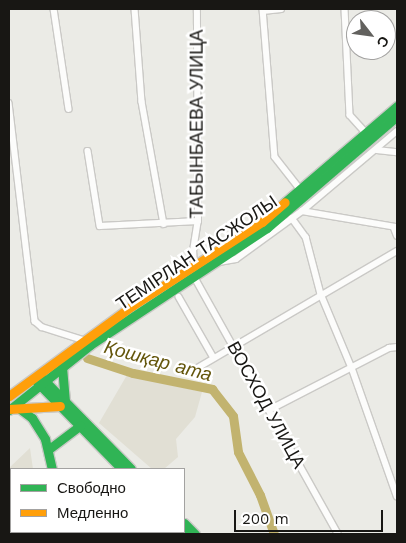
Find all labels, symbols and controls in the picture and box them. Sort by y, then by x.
north arrow [346,10,396,60]
street label: ТАБЫНБАЕВА УЛИЦА [186,29,208,219]
text: С [374,34,393,50]
street label: ТЕМІРЛАН ТАСЖОЛЫ [112,191,282,315]
water label: Қошқар ата [102,336,214,386]
street label: ВОСХОД УЛИЦА [222,338,310,472]
legend [10,468,185,533]
text: Свободно [57,479,126,497]
scale bar [236,500,385,532]
text: Медленно [57,504,128,522]
text: 200 m [242,510,289,528]

